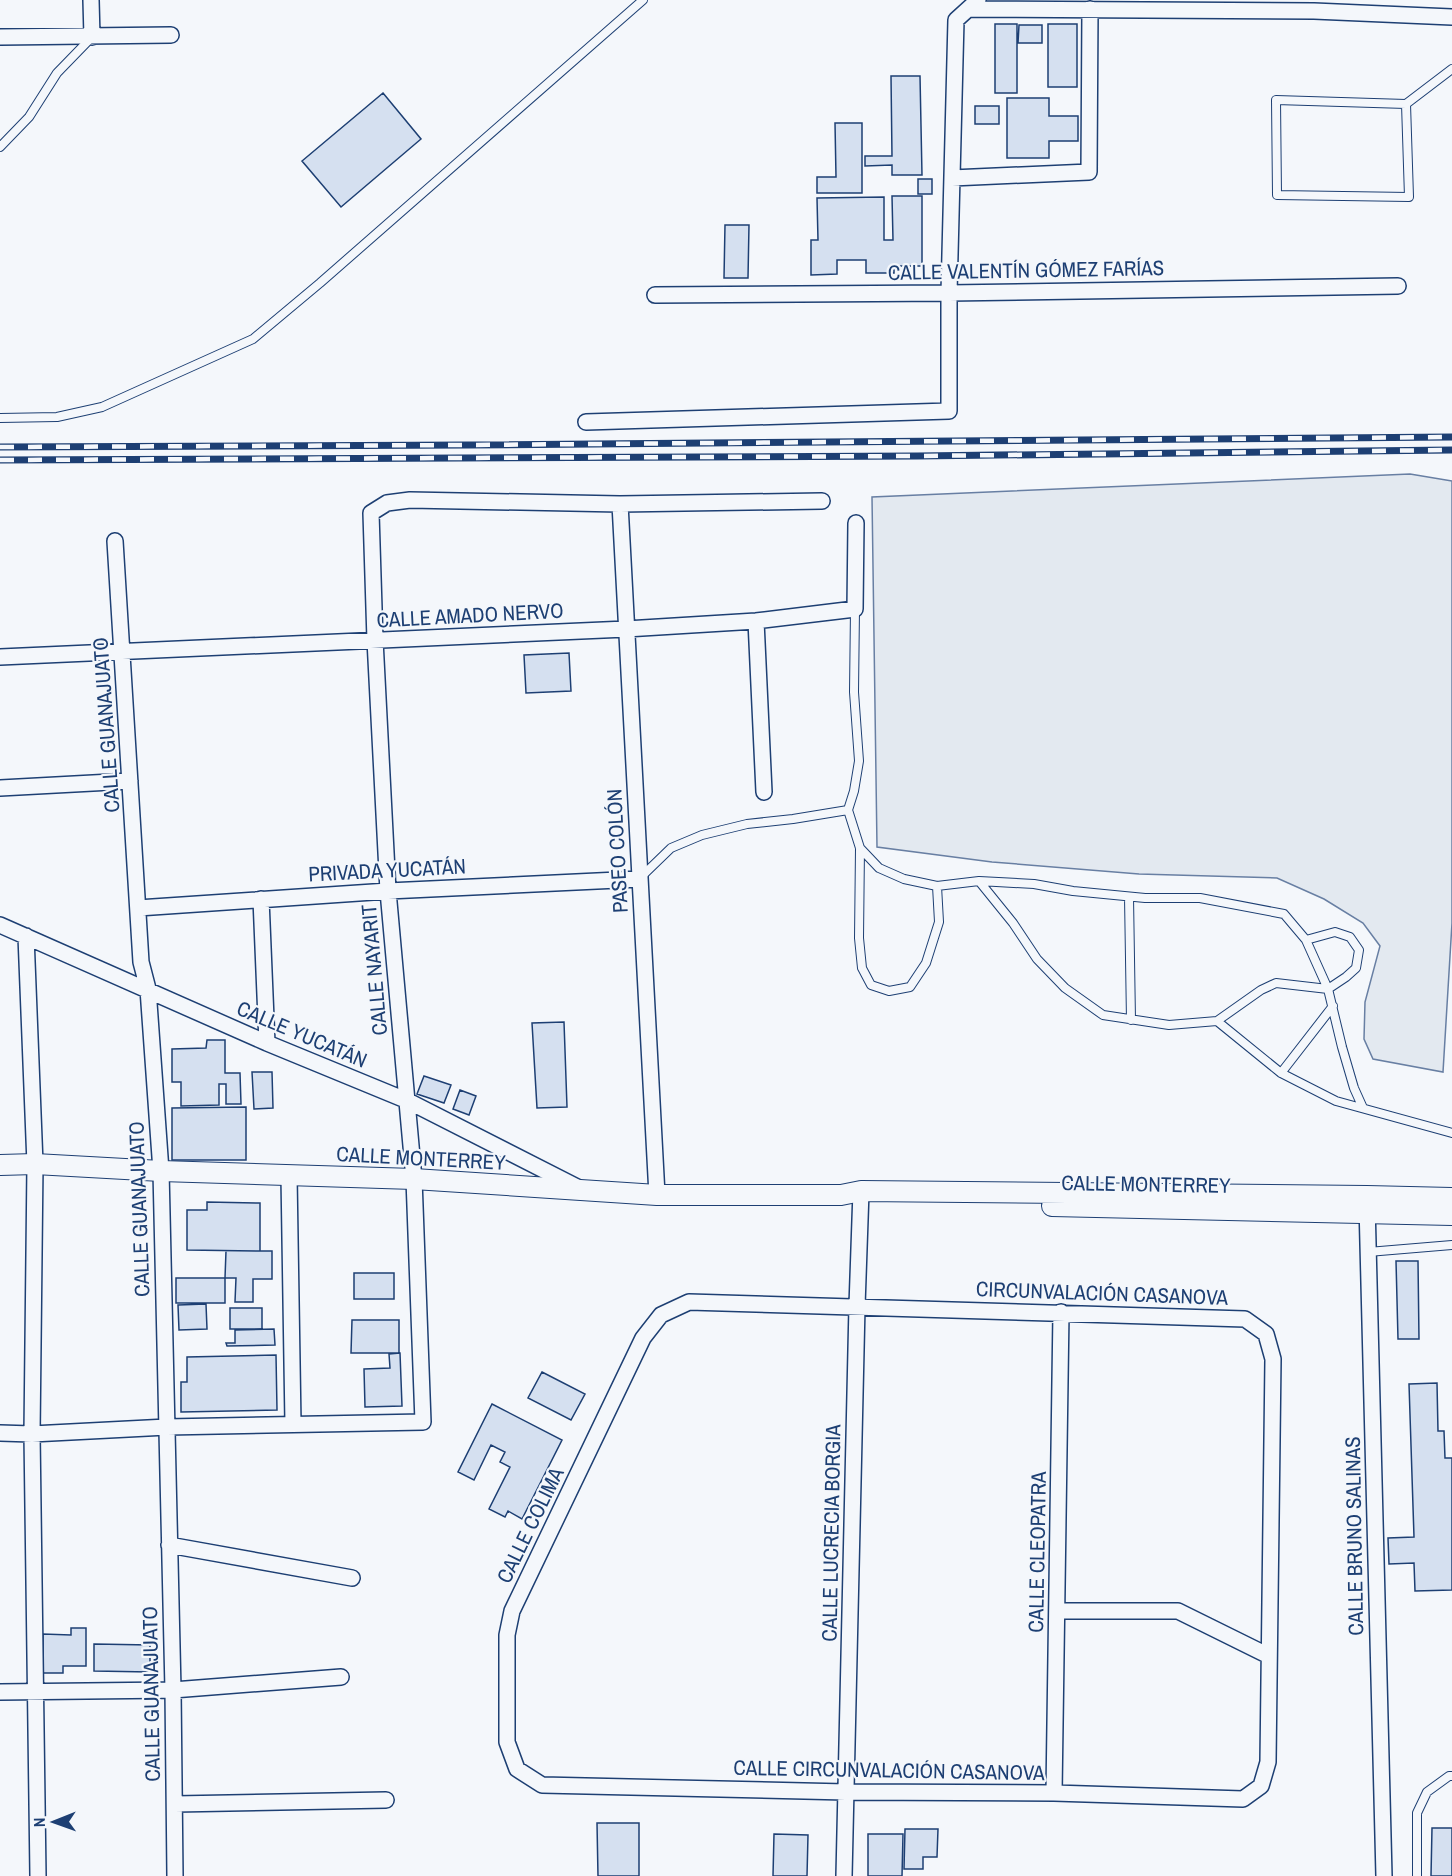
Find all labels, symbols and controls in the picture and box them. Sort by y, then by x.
street label: CALLE VALENTÍN GÓMEZ FARÍAS [888,253,1164,287]
street label: CALLE AMADO NERVO [376,596,564,634]
street label: CALLE GUANAJUATO [85,636,127,814]
street label: PASEO COLÓN [599,788,635,914]
street label: PRIVADA YUCATÁN [308,851,466,889]
street label: CALLE NAYARIT [354,903,394,1037]
street label: CALLE YUCATÁN [232,994,372,1074]
street label: CALLE GUANAJUATO [121,1121,157,1297]
street label: CALLE MONTERREY [336,1139,507,1177]
street label: CALLE MONTERREY [1061,1168,1231,1200]
street label: CIRCUNVALACIÓN CASANOVA [976,1274,1229,1312]
street label: CALLE LUCRECIA BORGIA [815,1424,847,1642]
street label: CALLE BRUNO SALINAS [1338,1436,1370,1636]
street label: CALLE COLIMA [489,1462,571,1588]
street label: CALLE CLEOPATRA [1021,1471,1053,1633]
street label: CALLE GUANAJUATO [135,1606,167,1782]
street label: CALLE CIRCUNVALACIÓN CASANOVA [733,1753,1045,1787]
north arrow [24,1792,84,1852]
text: N [28,1817,50,1827]

